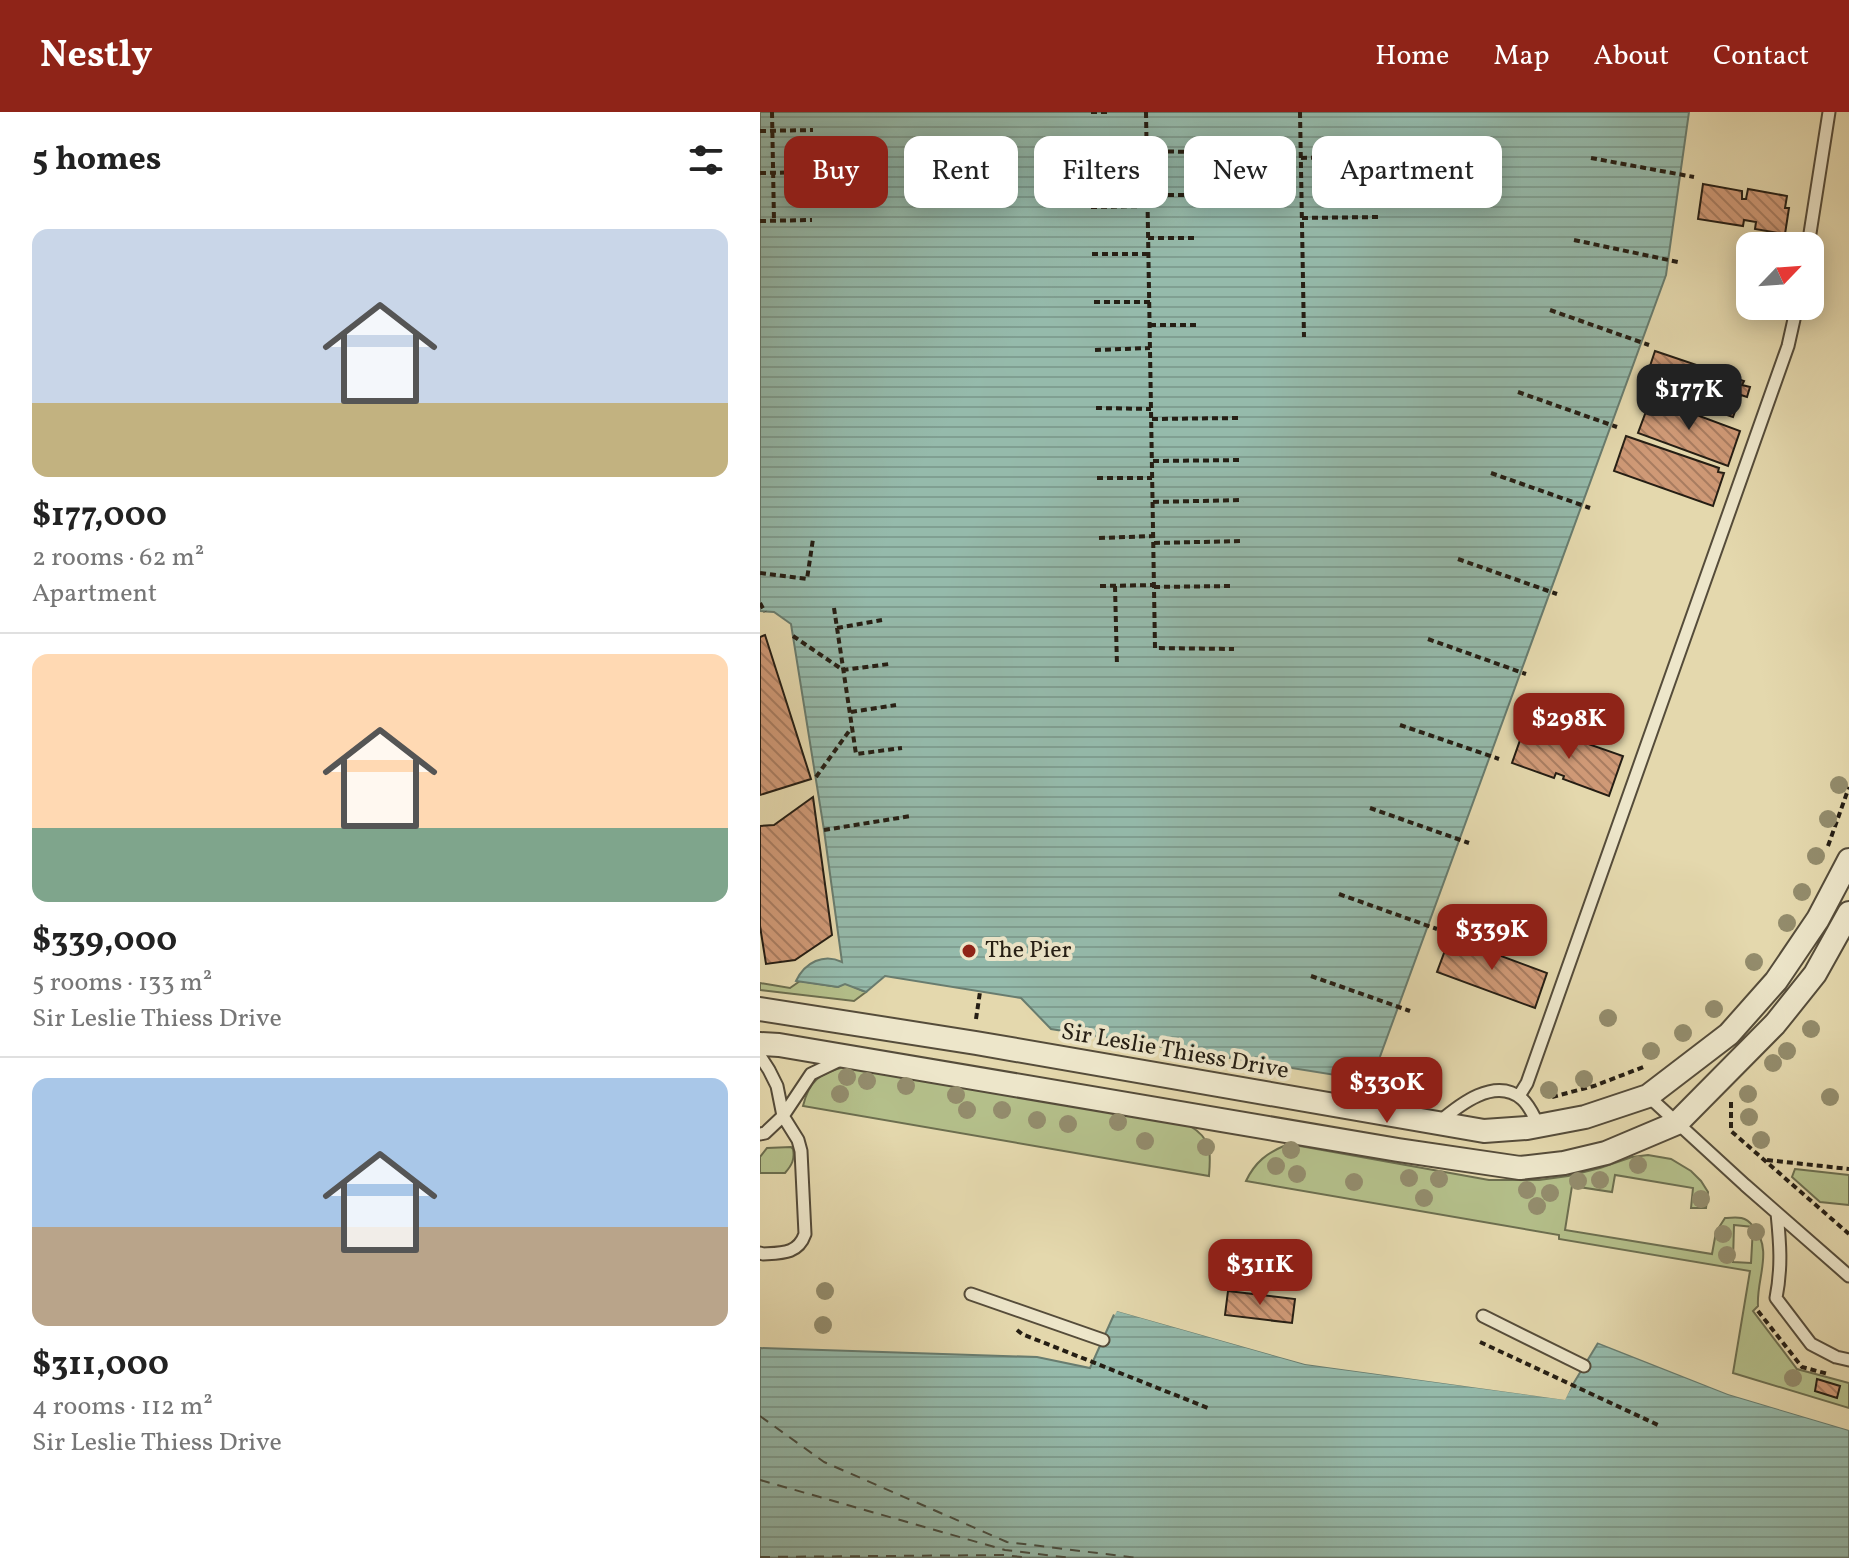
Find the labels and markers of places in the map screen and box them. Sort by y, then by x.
pin: $177K [1633,364,1745,432]
pin: $298K [1513,693,1625,761]
pin: $339K [1436,904,1548,972]
place label: The Pier [985,934,1072,968]
marker: The Pier [960,942,978,960]
pin: $330K [1331,1057,1443,1125]
pin: $311K [1204,1239,1316,1307]

